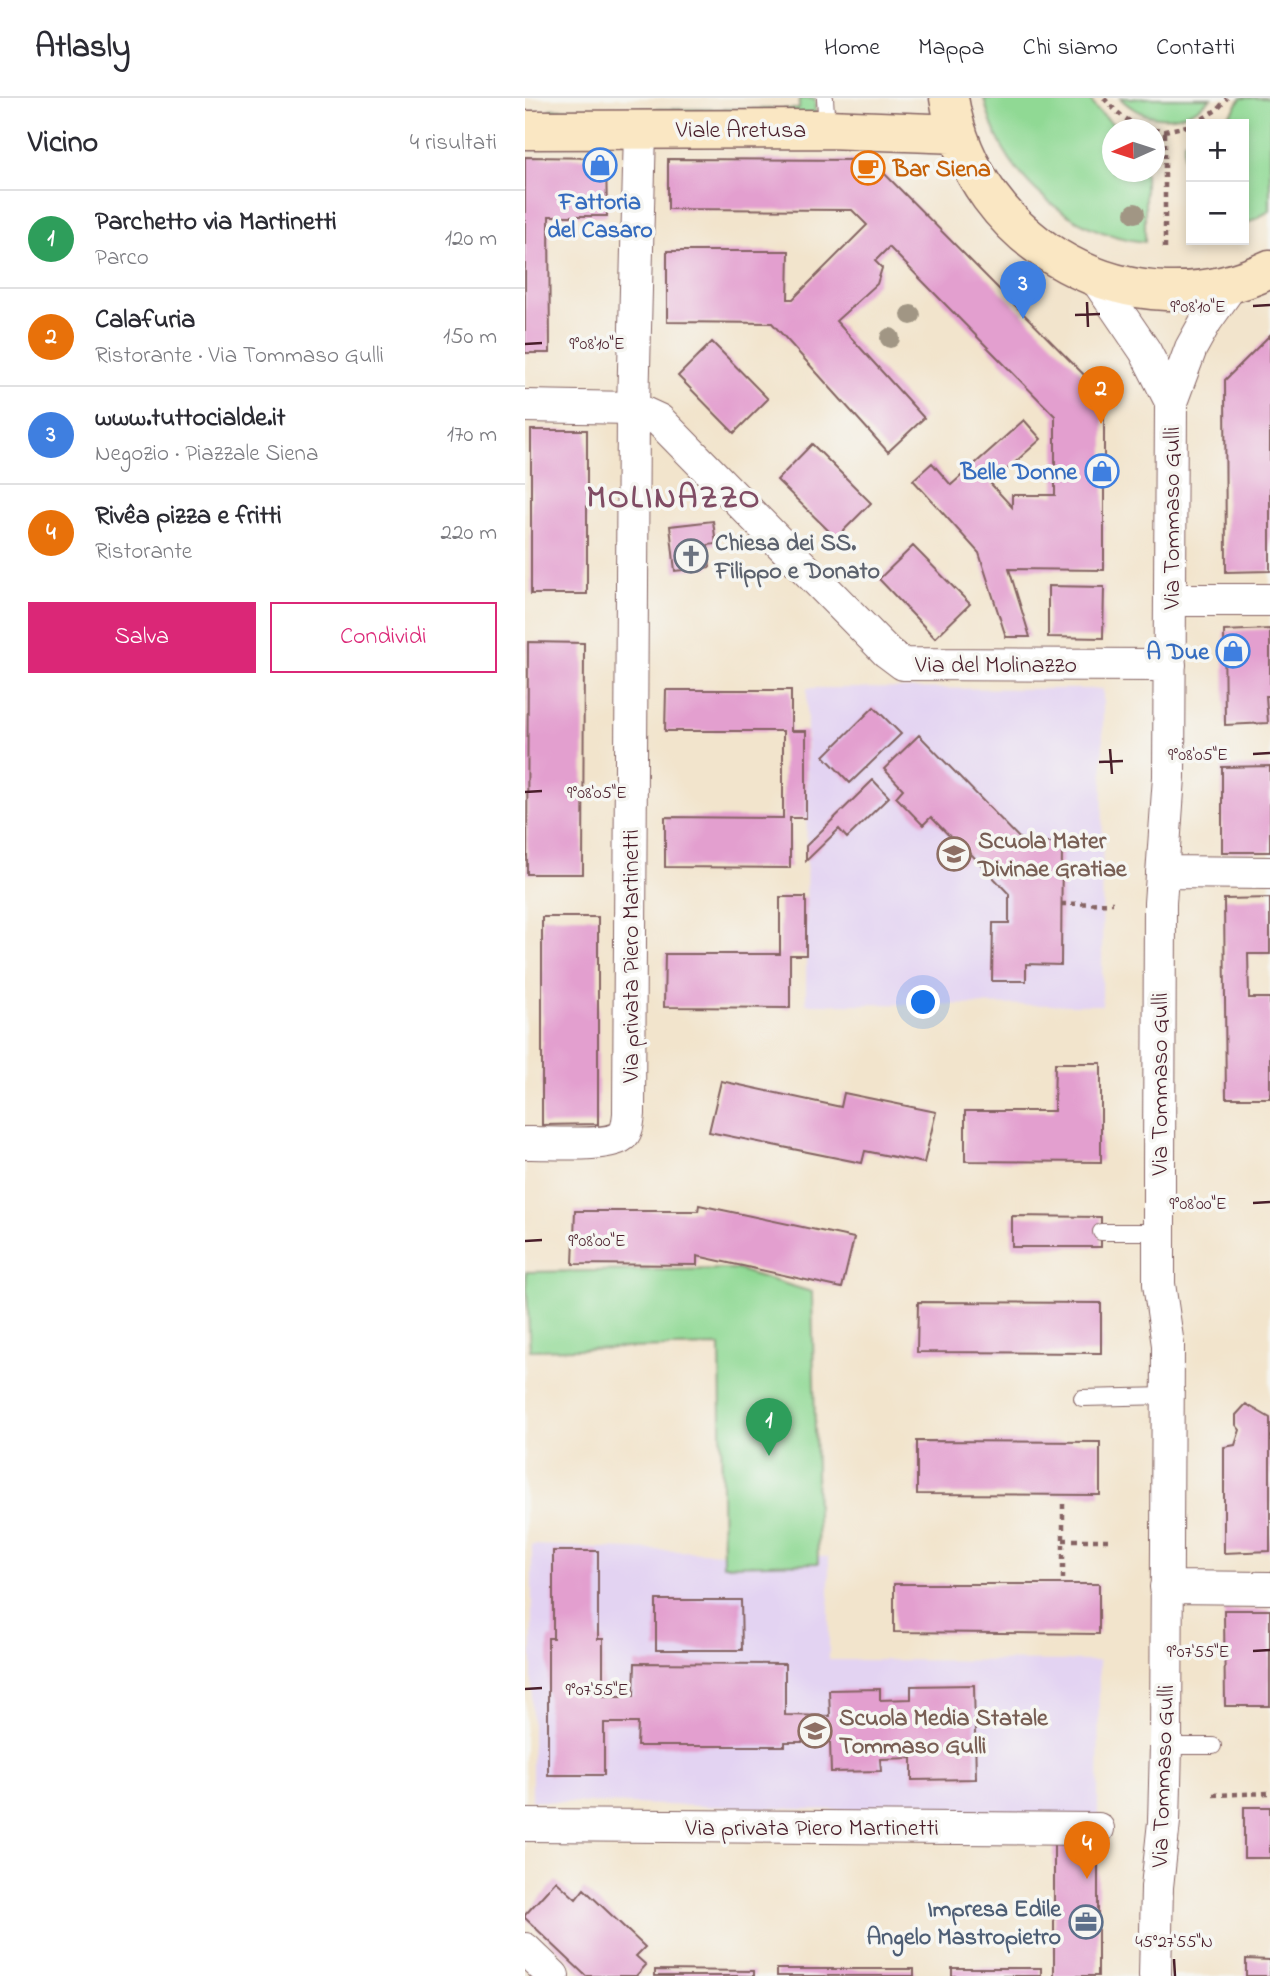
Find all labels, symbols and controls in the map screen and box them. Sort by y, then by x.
text: Atlasly [35,24,130,72]
text: Home [824,31,880,66]
text: Mappa [918,31,985,66]
text: Chi siamo [1023,31,1118,66]
text: Contatti [1156,31,1235,66]
street label: Viale Aretusa [675,114,806,149]
north arrow [1102,119,1165,182]
map controls [1186,119,1249,245]
button: + [1186,119,1249,182]
text: Vicino [28,122,98,166]
text: 4 risultati [410,127,497,160]
shop icon: Fattoria del Casaro [581,146,619,184]
cafe icon: Bar Siena [849,149,887,187]
place label: Bar Siena [892,153,991,188]
button: − [1186,182,1249,245]
place label: Fattoria del Casaro [547,186,653,249]
text: Parchetto via Martinetti [95,204,337,242]
text: 1 [47,223,55,256]
text: 120 m [445,223,497,256]
text: Parco [95,242,149,275]
pin: 3 [1000,261,1046,319]
text: 9°08'10"E [1170,295,1226,321]
text: Calafuria [95,302,195,340]
text: 2 [45,321,57,354]
text: 150 m [443,321,497,354]
text: 9°08'10"E [569,332,625,358]
text: Ristorante · Via Tommaso Gulli [95,340,384,373]
pin: 2 [1078,366,1124,424]
text: www.tuttocialde.it [95,400,286,438]
text: 3 [46,419,56,452]
text: 170 m [447,419,497,452]
street label: Via Tommaso Gulli [1156,426,1191,611]
text: Negozio · Piazzale Siena [95,438,318,471]
shop icon: Belle Donne [1083,452,1121,490]
place label: Belle Donne [960,456,1078,491]
district label: MOLINAZZO [586,476,762,523]
text: Rivêa pizza e fritti [95,498,282,536]
text: 4 [46,517,56,550]
text: 220 m [441,517,497,550]
place label: Chiesa dei SS. Filippo e Donato [714,527,880,590]
text: Ristorante [95,536,192,569]
church icon: Chiesa dei SS. Filippo e Donato [672,537,710,575]
button: Salva [28,602,256,673]
button: Condividi [270,602,497,673]
shop icon: A Due [1214,632,1252,670]
place label: A Due [1146,636,1210,671]
street label: Via del Molinazzo [914,649,1077,684]
text: 9°08'05"E [1168,743,1228,769]
text: 9°08'05"E [567,781,627,807]
place label: Scuola Mater Divinae Gratiae [977,825,1128,888]
street label: Via privata Piero Martinetti [615,829,650,1084]
school or university icon: Scuola Mater Divinae Gratiae [935,835,973,873]
your location [906,985,940,1019]
street label: Via Tommaso Gulli [1144,992,1179,1177]
text: 9°08'00"E [1169,1192,1227,1218]
text: 9°08'00"E [568,1229,626,1255]
pin: 1 [746,1398,792,1456]
text: 9°07'55"E [1166,1640,1230,1666]
text: 9°07'55"E [565,1678,629,1704]
street label: Via Tommaso Gulli [1144,1684,1185,1869]
place label: Scuola Media Statale Tommaso Gulli [839,1702,1049,1765]
school or university icon: Scuola Media Statale Tommaso Gulli [796,1712,834,1750]
street label: Via privata Piero Martinetti [684,1812,939,1847]
pin: 4 [1064,1821,1110,1879]
place label: Impresa Edile Angelo Mastropietro [866,1893,1062,1957]
office icon: Impresa Edile Angelo Mastropietro [1067,1903,1105,1941]
text: 45°27'55"N [1135,1930,1213,1956]

